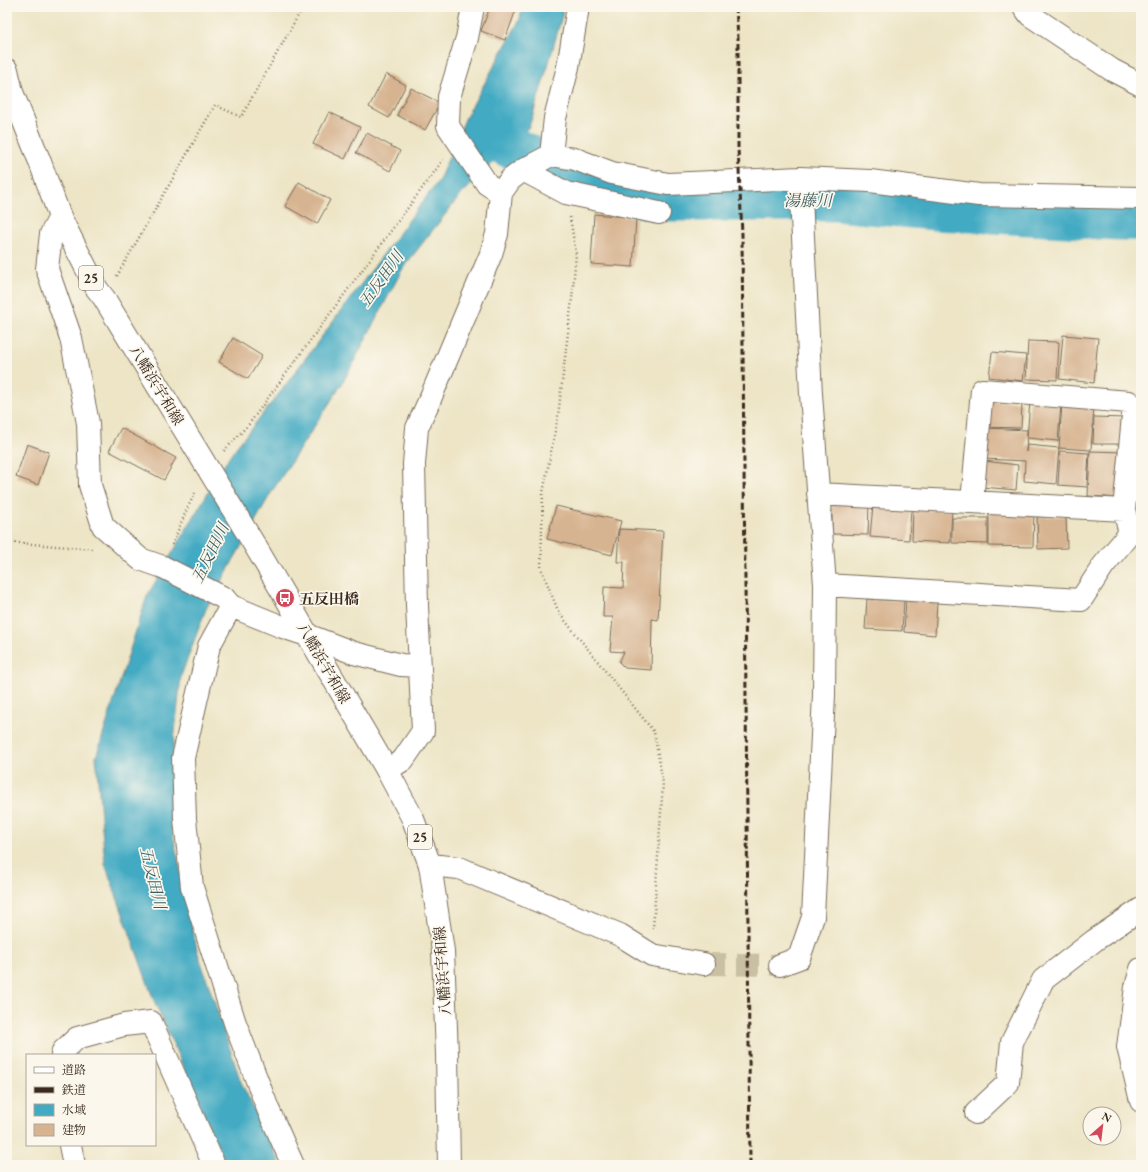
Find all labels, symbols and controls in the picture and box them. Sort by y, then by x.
water label: 湯藤川 [784,190,834,211]
water label: 五反田川 [354,245,409,311]
road number: 25 [79,266,103,290]
street label: 八幡浜宇和線 [126,342,188,428]
water label: 五反田川 [187,518,234,586]
bus stop icon: 五反田橋 [274,587,296,609]
place label: 五反田橋 [299,589,359,608]
street label: 八幡浜宇和線 [293,619,355,707]
road number: 25 [408,825,432,849]
water label: 五反田川 [135,844,171,914]
street label: 八幡浜宇和線 [429,925,455,1017]
legend [26,1054,156,1146]
text: 道路 [62,1062,86,1078]
text: 鉄道 [61,1082,86,1098]
text: 水域 [62,1102,86,1118]
north arrow [1082,1106,1122,1146]
text: N [1099,1109,1114,1125]
text: 建物 [62,1122,86,1138]

